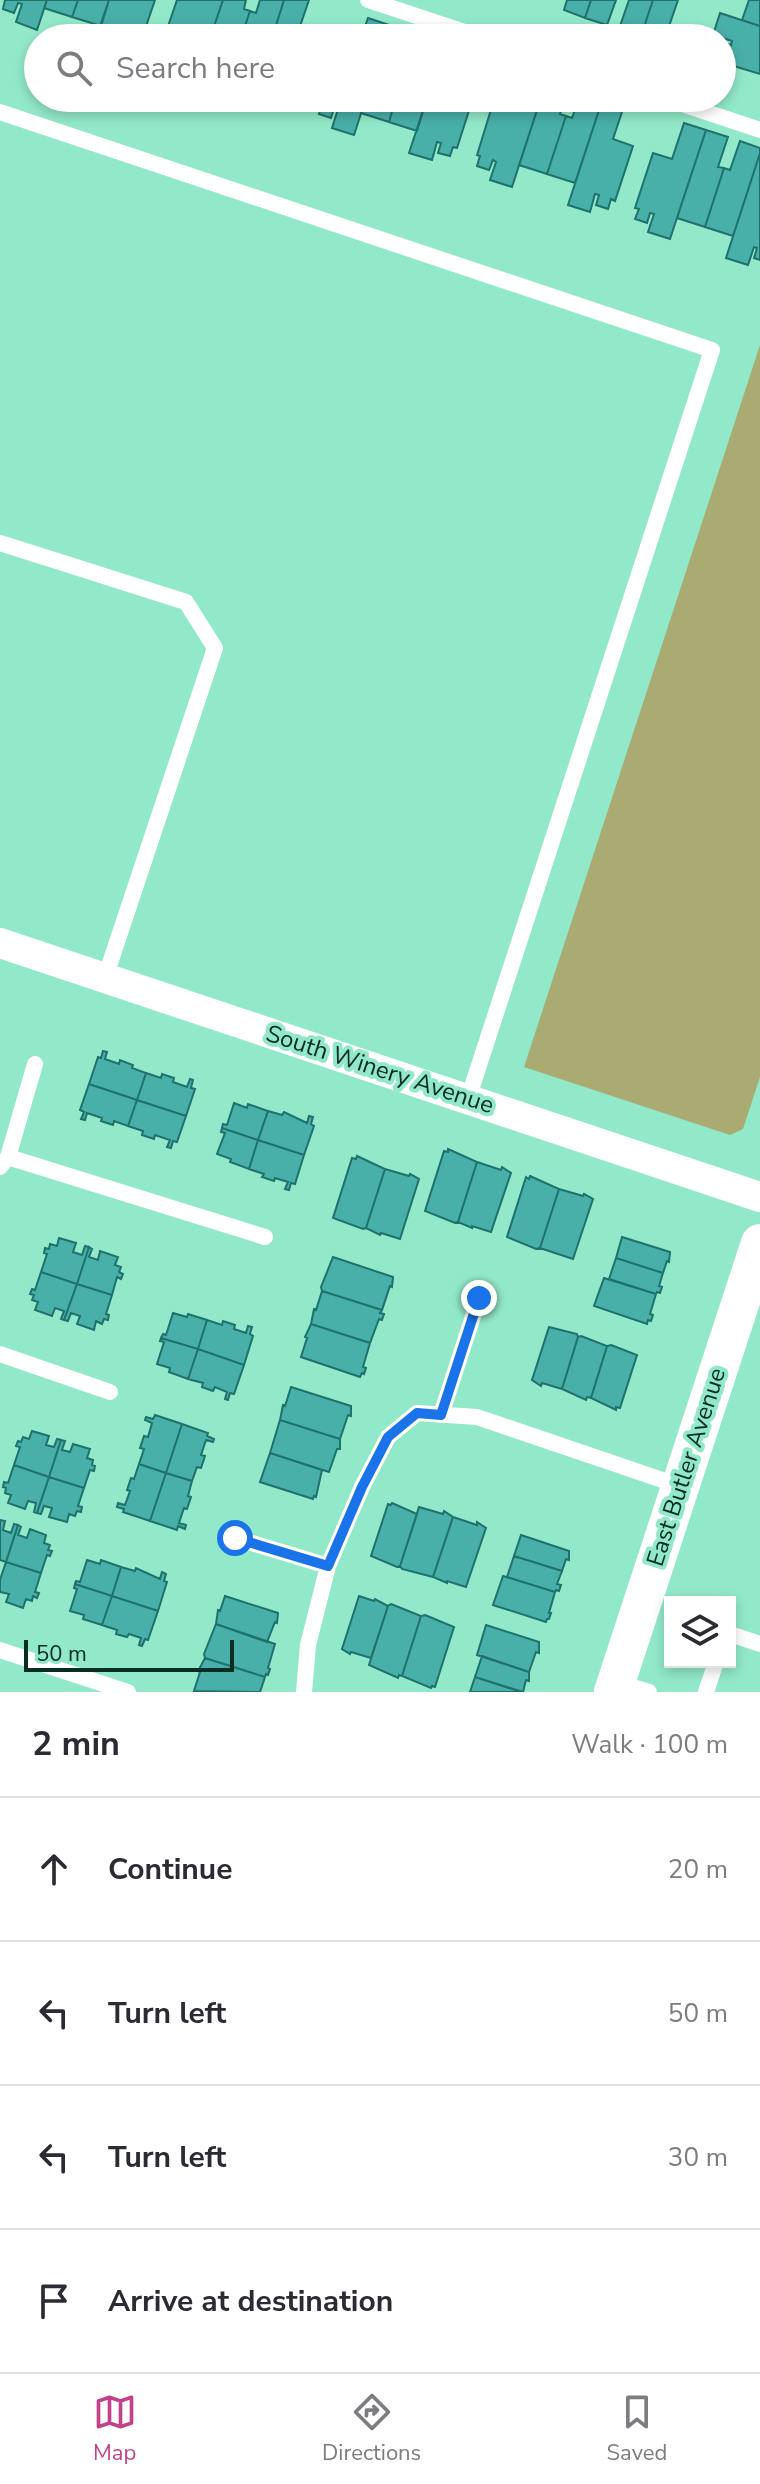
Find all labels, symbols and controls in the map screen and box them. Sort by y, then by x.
search box [24,24,736,112]
icon: search [52,46,96,90]
text: Search here [116,48,275,89]
street label: South Winery Avenue [262,1017,498,1121]
route end [461,1280,497,1316]
street label: East Butler Avenue [639,1364,733,1570]
route start [217,1520,253,1556]
map controls [664,1596,736,1668]
button: layers [664,1596,736,1668]
scale bar [24,1636,234,1672]
text: 50 m [36,1639,87,1669]
text: 2 min [32,1721,120,1767]
text: Walk · 100 m [571,1727,728,1762]
icon: ahead [32,1847,76,1891]
text: Continue [108,1849,233,1890]
text: 20 m [668,1852,728,1887]
icon: left [32,1991,76,2035]
text: Turn left [108,1993,226,2034]
text: 50 m [668,1996,728,2031]
icon: left [32,2135,76,2179]
text: Turn left [108,2137,226,2178]
text: 30 m [668,2140,728,2175]
icon: arrive [32,2279,76,2323]
text: Arrive at destination [108,2281,393,2322]
tab: Map [93,2390,137,2468]
tab: Directions [322,2390,421,2468]
tab: Saved [607,2390,667,2468]

